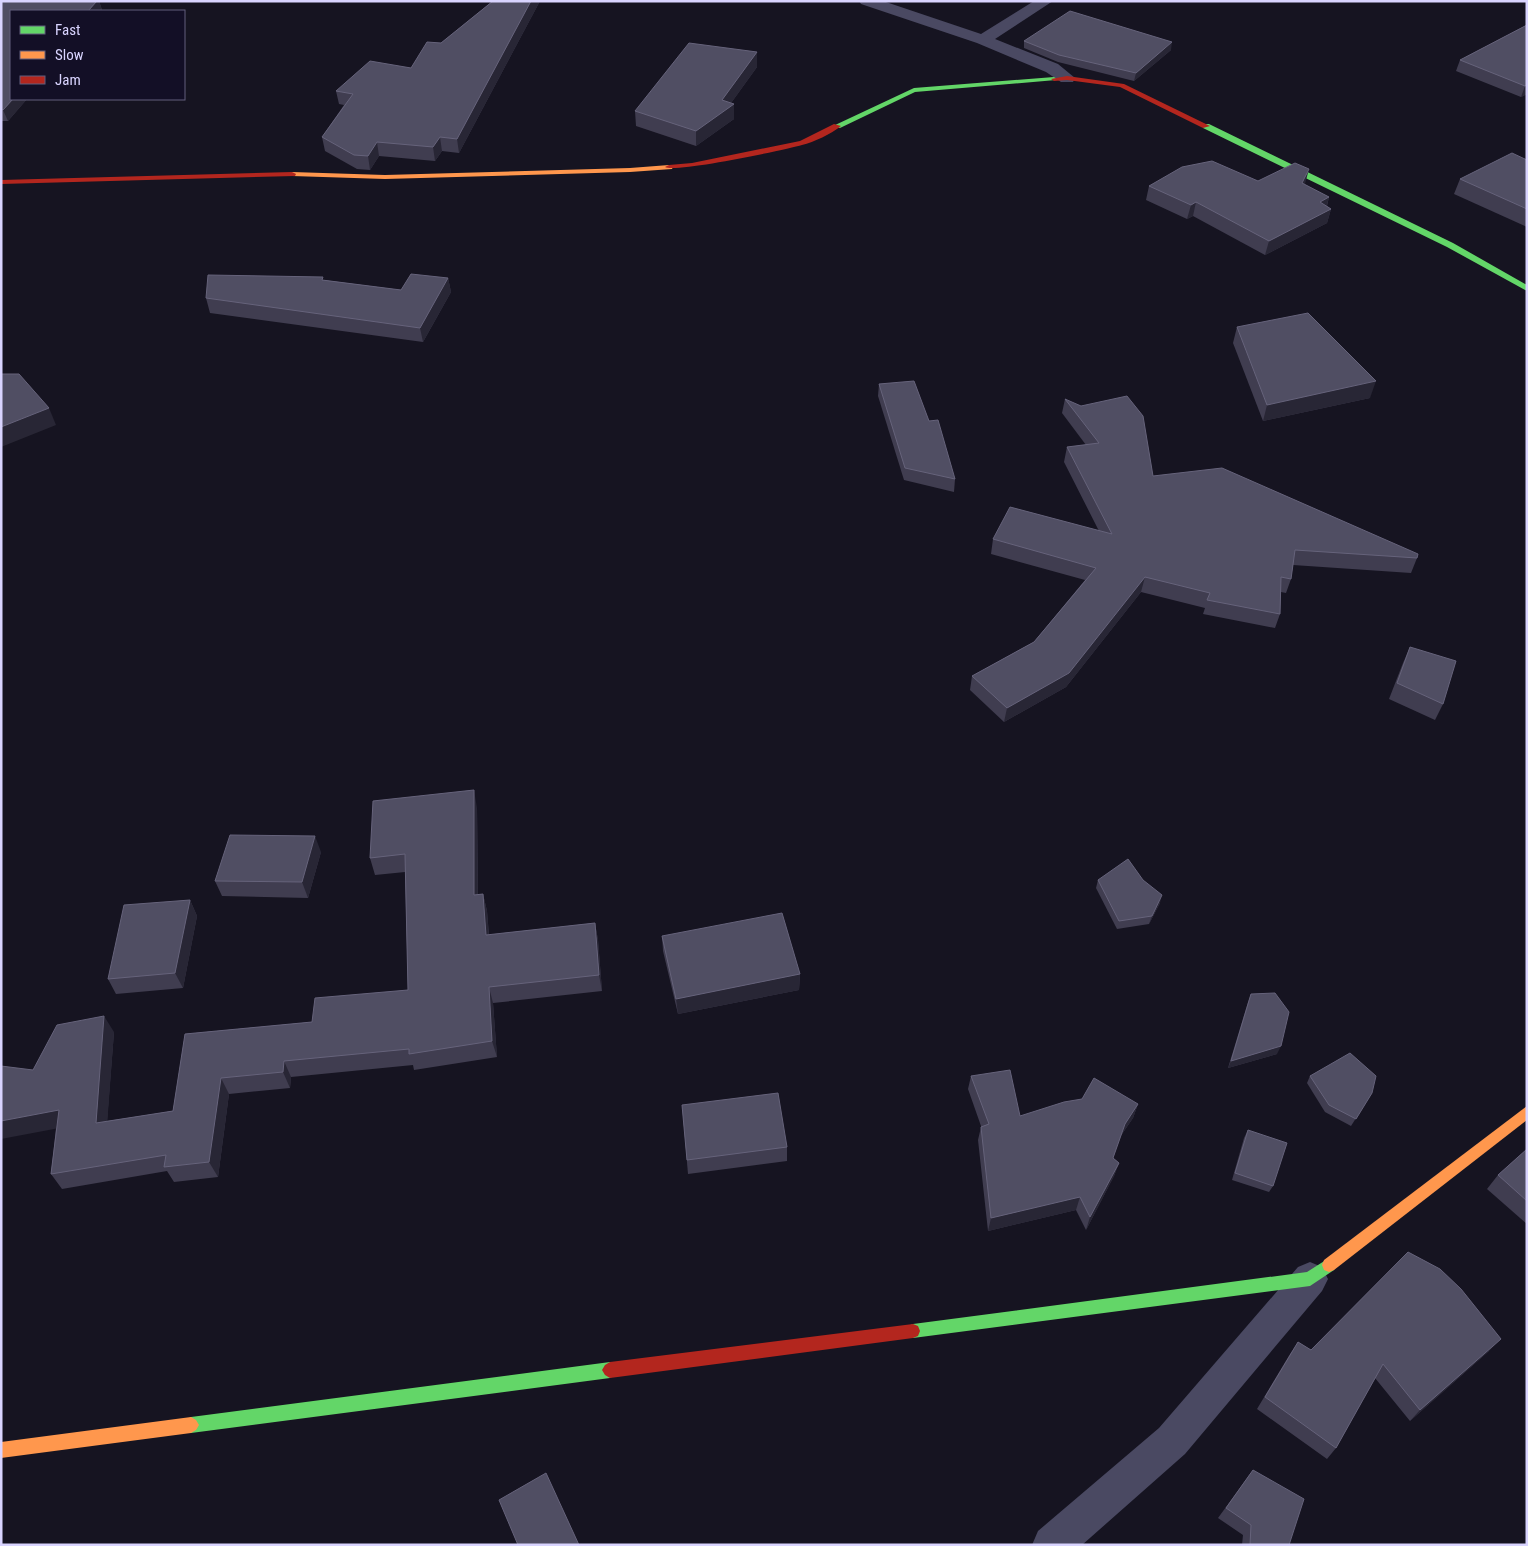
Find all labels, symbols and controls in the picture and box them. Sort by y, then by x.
legend [10,10,185,100]
text: Fast [55,21,80,39]
text: Slow [55,46,84,64]
text: Jam [55,71,81,89]

